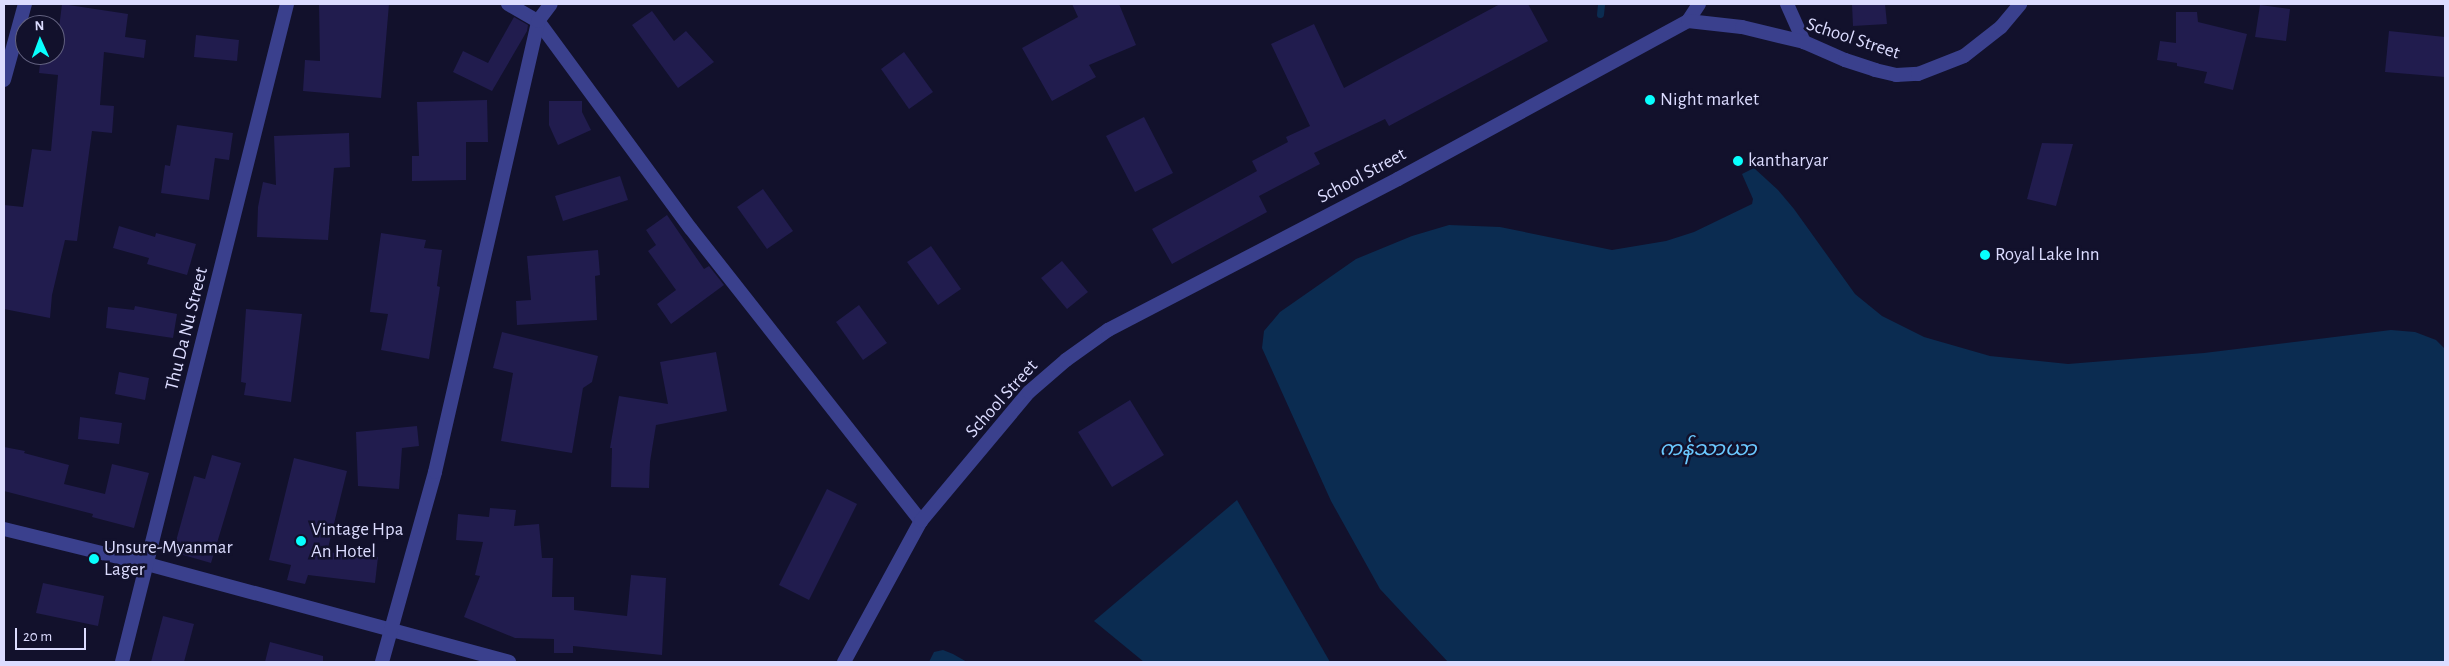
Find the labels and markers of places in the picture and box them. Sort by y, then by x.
place label: Night market [1660,89,1759,111]
marker: Night market [1644,94,1656,106]
place label: kantharyar [1748,150,1828,172]
marker: kantharyar [1732,155,1744,167]
place label: Royal Lake Inn [1995,244,2100,266]
marker: Royal Lake Inn [1979,249,1991,261]
place label: Vintage Hpa An Hotel [311,519,404,563]
marker: Vintage Hpa An Hotel [295,535,307,547]
place label: Unsure-Myanmar Lager [104,537,233,581]
marker: Unsure-Myanmar Lager [88,553,100,565]

